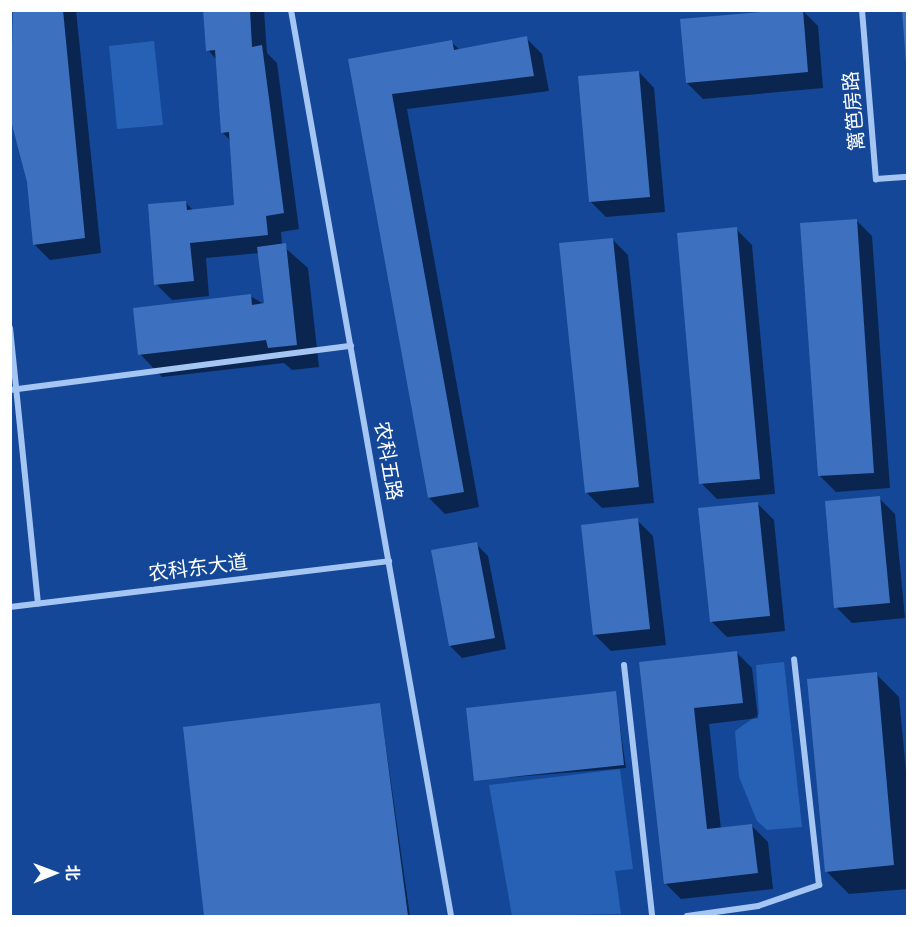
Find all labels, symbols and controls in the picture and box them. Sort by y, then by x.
street label: 篱笆房路 [839,70,869,152]
street label: 农科五路 [369,420,407,502]
street label: 农科东大道 [147,550,249,586]
north arrow [24,843,84,903]
text: 北 [63,864,82,881]

